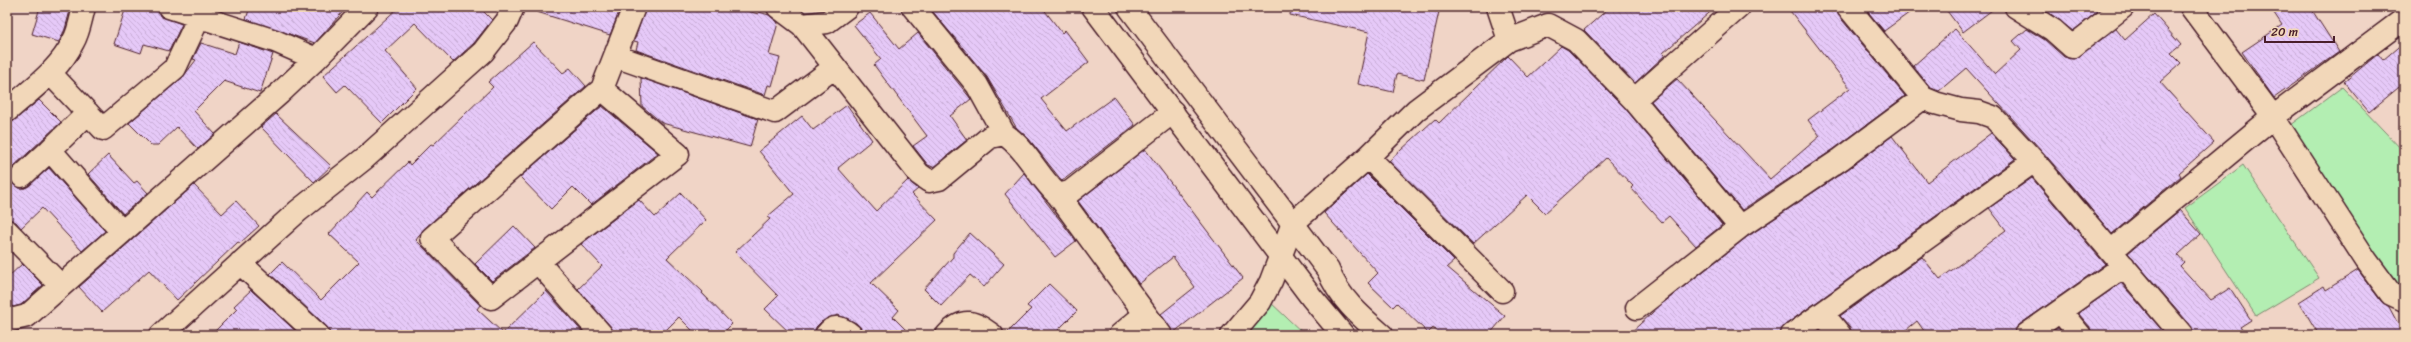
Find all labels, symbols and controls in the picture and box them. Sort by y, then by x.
scale bar [2265,18,2334,44]
text: 20 m [2271,21,2298,43]

